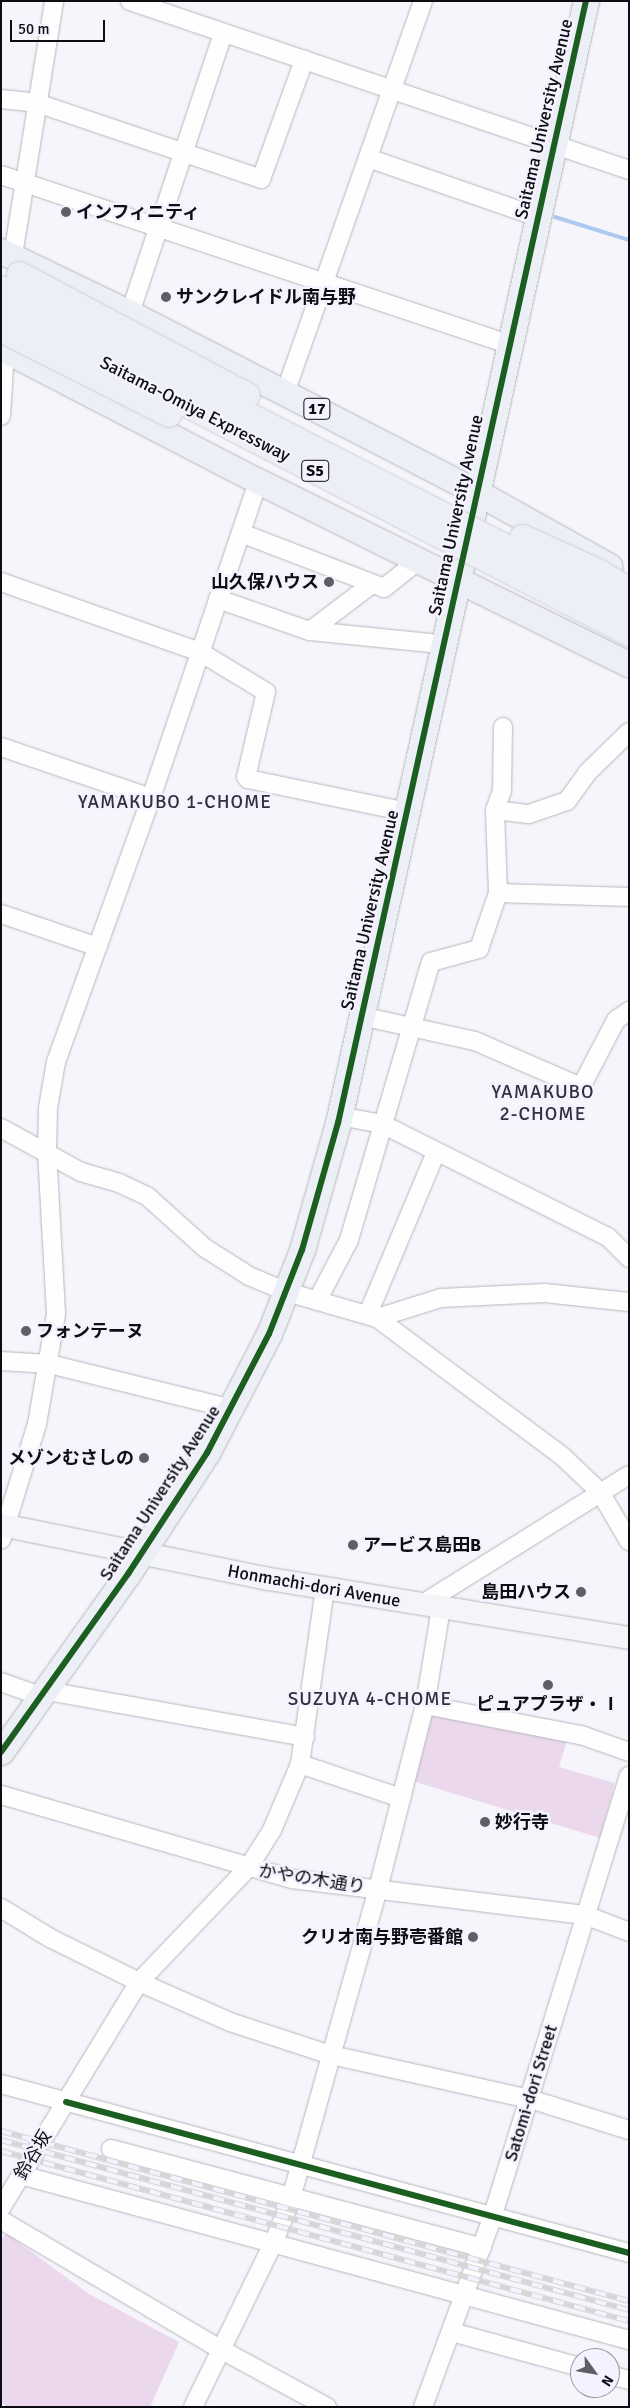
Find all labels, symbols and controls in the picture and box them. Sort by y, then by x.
scale bar [12,10,108,42]
street label: Saitama University Avenue [510,17,578,221]
text: 50 m [18,20,49,38]
place label: インフィニティ [76,201,202,223]
marker: インフィニティ [60,206,72,218]
place label: サンクレイドル南与野 [176,286,356,308]
marker: サンクレイドル南与野 [160,291,172,303]
street label: Saitama-Omiya Expressway [96,352,294,466]
road number: 17 [303,396,331,422]
street label: Saitama University Avenue [424,413,488,617]
road number: S5 [300,458,330,484]
place label: 山久保ハウス [211,571,319,593]
marker: 山久保ハウス [323,576,335,588]
district label: YAMAKUBO 1-CHOME [76,792,274,814]
street label: Saitama University Avenue [336,808,404,1012]
district label: YAMAKUBO 2-CHOME [491,1082,595,1126]
place label: フォンテーヌ [36,1320,144,1342]
marker: フォンテーヌ [20,1325,32,1337]
street label: Saitama University Avenue [95,1401,225,1585]
place label: メゾンむさしの [8,1447,134,1469]
marker: メゾンむさしの [138,1452,150,1464]
place label: アービス島田B [363,1534,481,1556]
marker: アービス島田B [347,1539,359,1551]
street label: Honmachi-dori Avenue [226,1560,402,1612]
place label: 島田ハウス [481,1581,571,1603]
marker: 島田ハウス [575,1586,587,1598]
marker: ピュアプラザ・Ⅰ [542,1679,554,1691]
district label: SUZUYA 4-CHOME [286,1689,454,1711]
place label: ピュアプラザ・Ⅰ [476,1693,620,1715]
place label: 妙行寺 [495,1811,549,1833]
marker: 妙行寺 [479,1816,491,1828]
street label: かやの木通り [257,1860,367,1898]
place label: クリオ南与野壱番館 [301,1926,463,1948]
marker: クリオ南与野壱番館 [467,1931,479,1943]
street label: Satomi-dori Street [500,2022,562,2164]
street label: 鈴谷坂 [10,2126,56,2184]
north arrow [570,2348,620,2398]
text: N [598,2372,617,2389]

